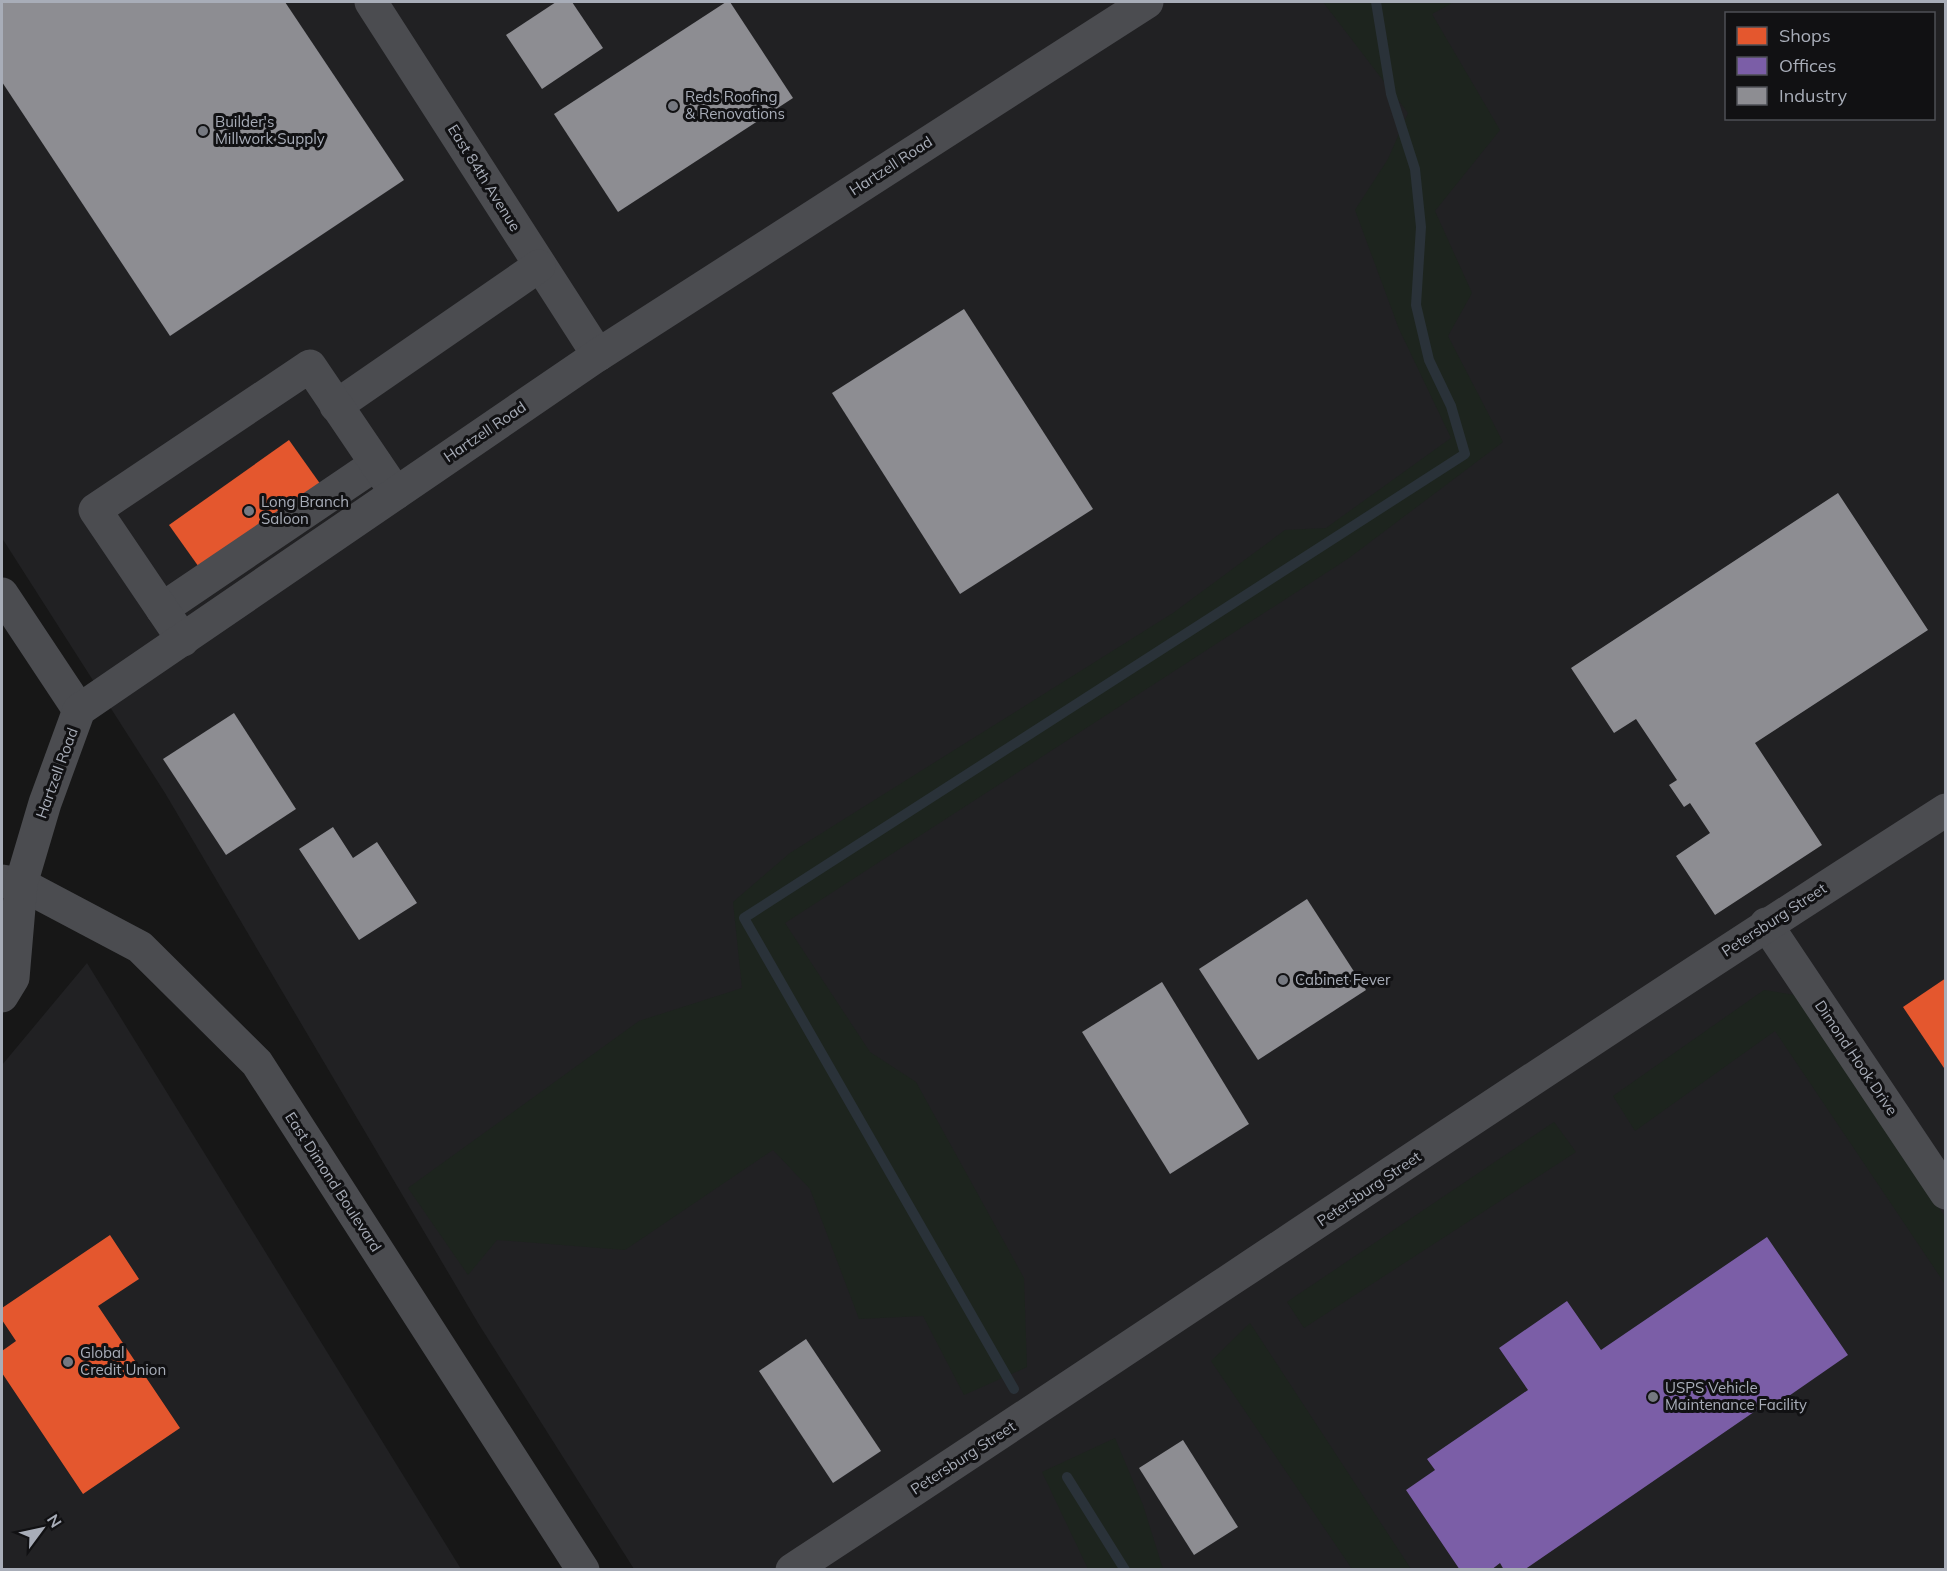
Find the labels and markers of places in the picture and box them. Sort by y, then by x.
place label: Reds Roofing & Renovations [685,87,785,123]
marker: Reds Roofing & Renovations [666,99,680,113]
place label: Builder's Millwork Supply [215,112,325,148]
marker: Builder's Millwork Supply [196,124,210,138]
place label: Long Branch Saloon [261,492,349,528]
marker: Long Branch Saloon [242,504,256,518]
place label: Cabinet Fever [1295,970,1391,989]
marker: Cabinet Fever [1276,973,1290,987]
place label: Global Credit Union [80,1343,166,1379]
marker: Global Credit Union [61,1355,75,1369]
place label: USPS Vehicle Maintenance Facility [1665,1378,1807,1414]
marker: USPS Vehicle Maintenance Facility [1646,1390,1660,1404]

